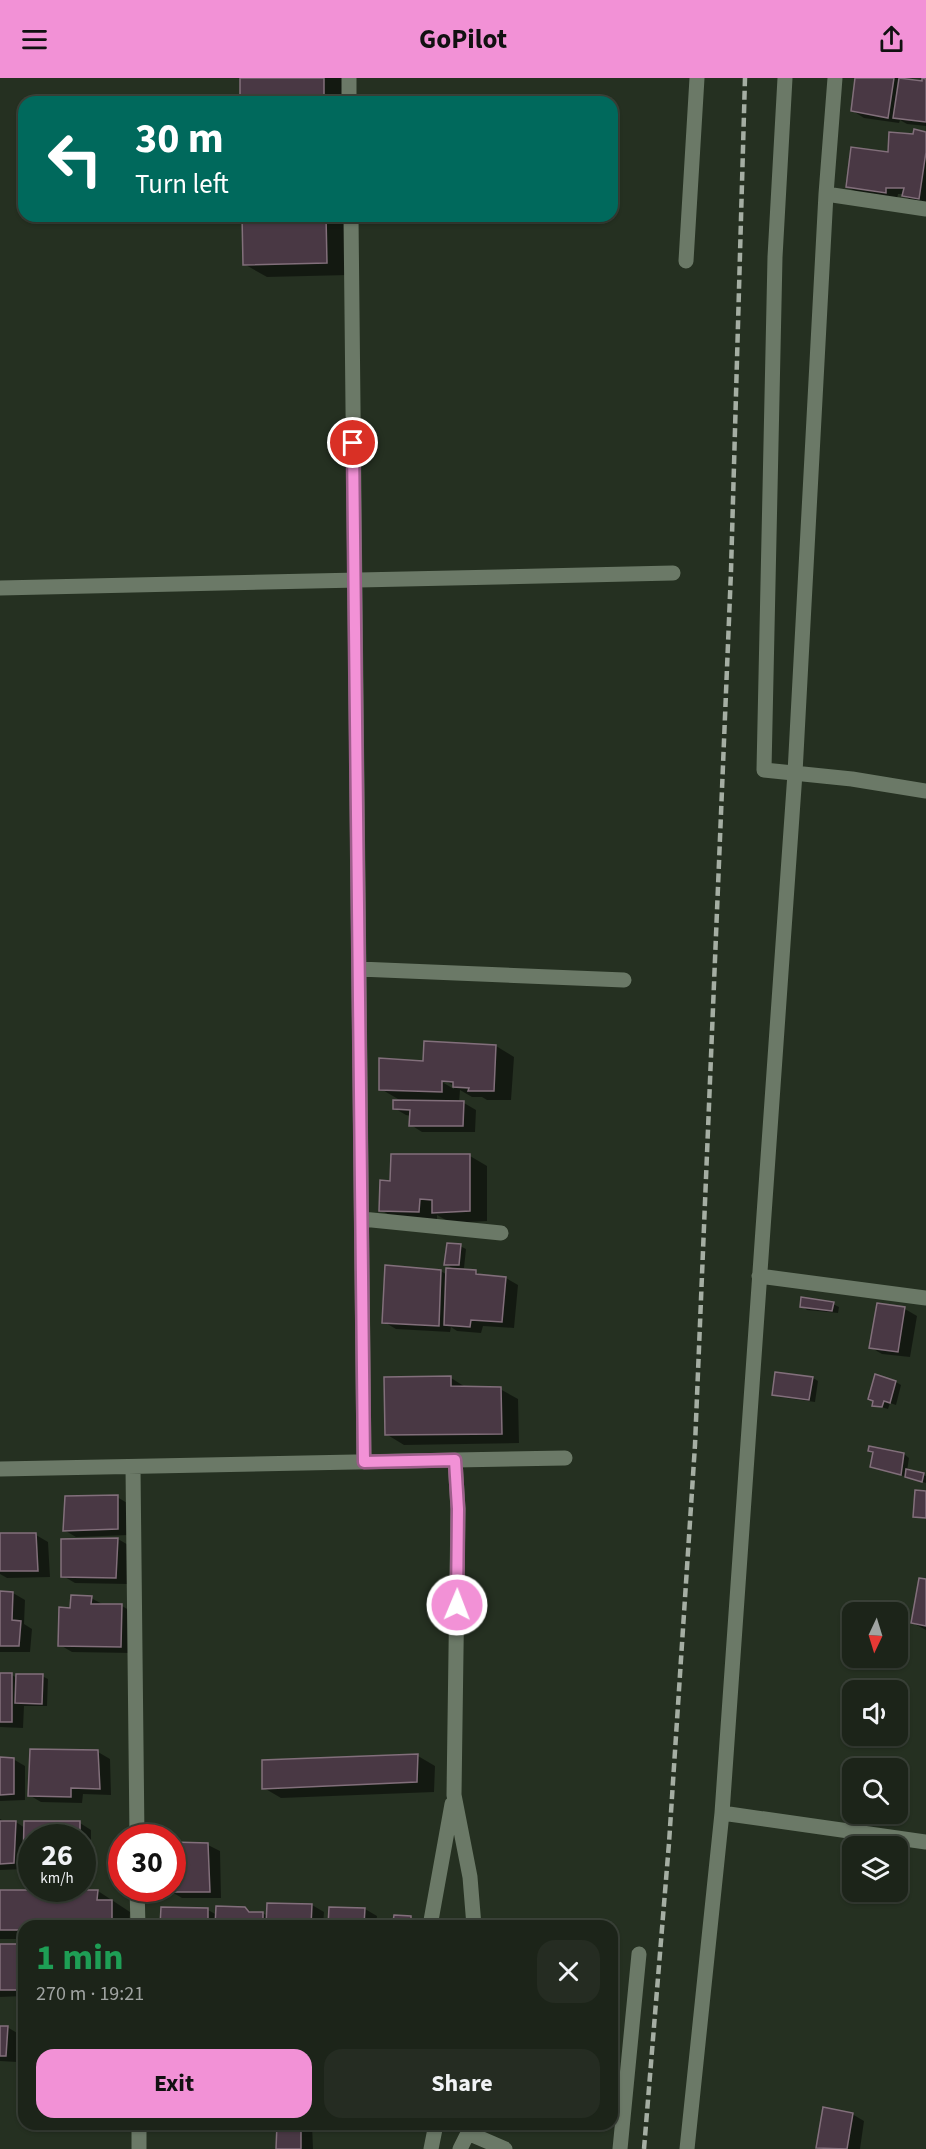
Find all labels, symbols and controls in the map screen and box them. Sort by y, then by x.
text: GoPilot [419,20,507,59]
icon: menu [18,23,51,56]
icon: share [875,23,908,56]
text: 30 m [135,109,224,169]
icon: left [36,120,114,198]
text: Turn left [135,165,229,204]
pin [327,417,378,468]
icon: arrive [336,426,369,459]
position arrow [425,1573,489,1637]
north arrow [842,1602,908,1668]
map controls [842,1602,908,1902]
button: sound [842,1680,908,1746]
button: search [842,1758,908,1824]
speed limit sign: 30 [108,1824,186,1902]
text: 26 [41,1834,73,1877]
button: layers [842,1836,908,1902]
text: km/h [40,1868,74,1889]
text: 1 min [36,1932,124,1983]
button: close [537,1940,600,2003]
text: 270 m · 19:21 [36,1980,144,2008]
button: Exit [36,2049,312,2118]
button: Share [324,2049,600,2118]

